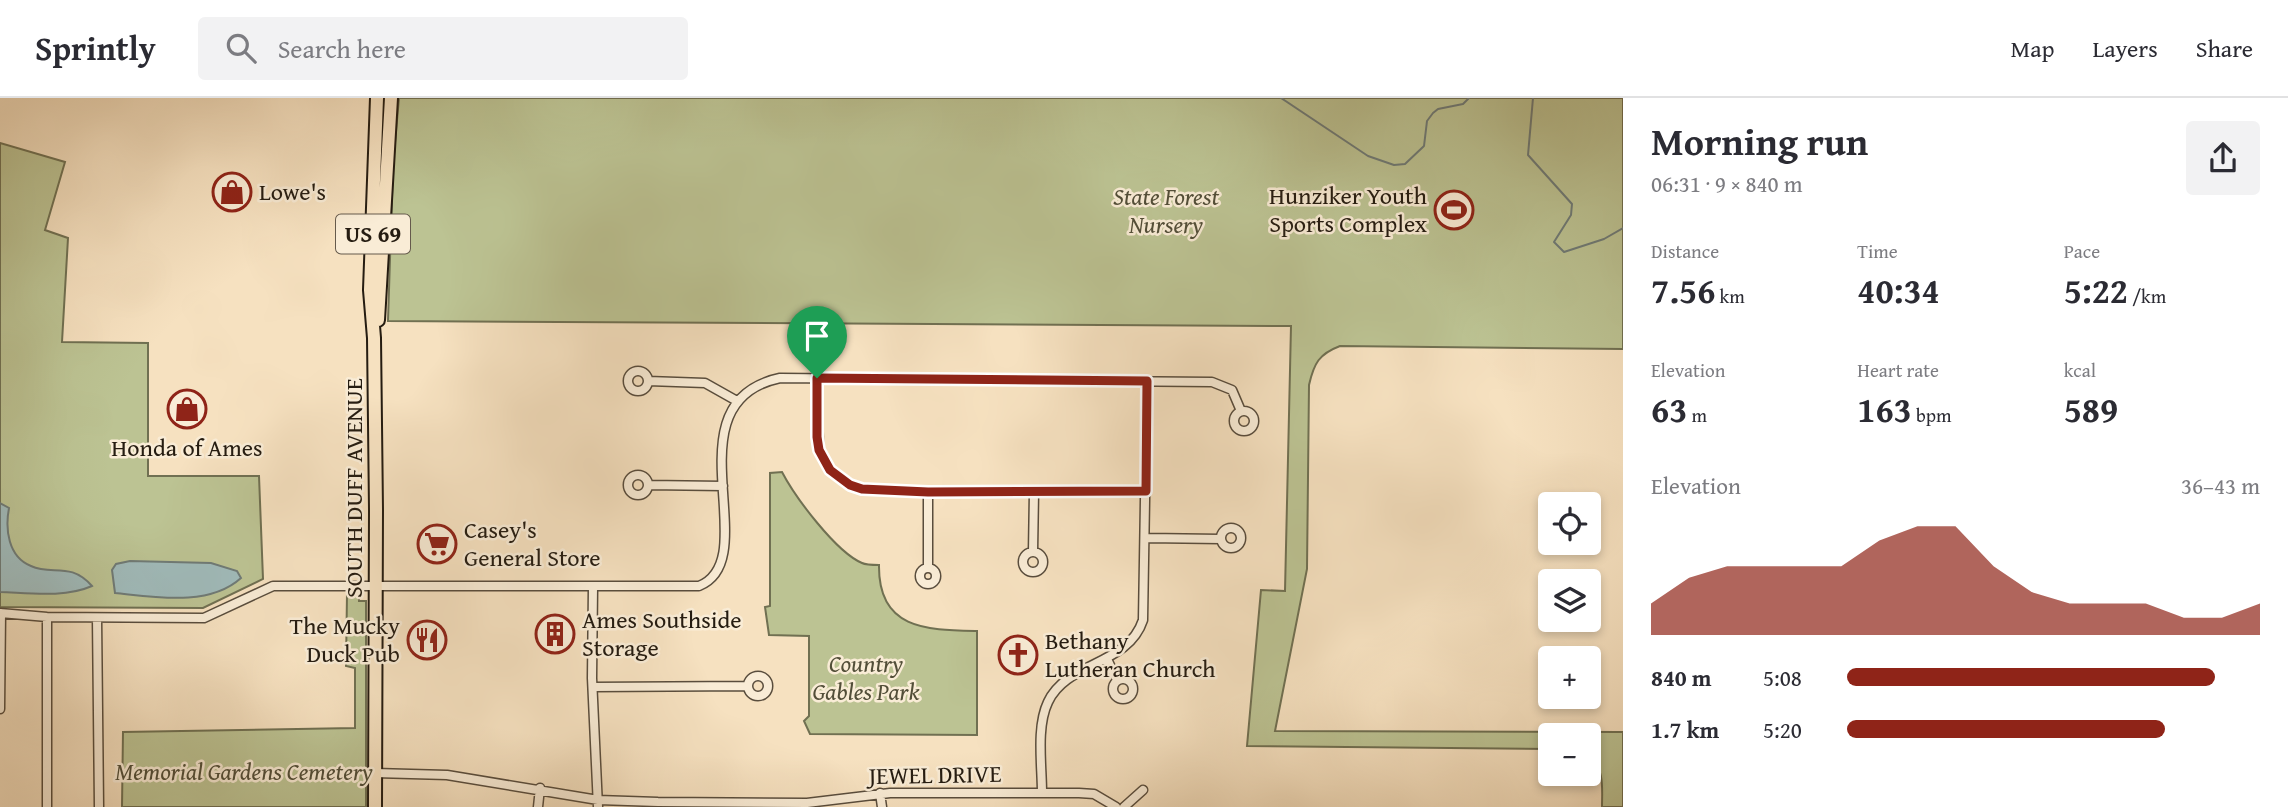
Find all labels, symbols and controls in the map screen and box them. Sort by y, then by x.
search box [198,17,688,80]
text: Sprintly [35,24,156,72]
icon: search [222,29,260,67]
text: Search here [278,29,406,68]
text: Map [2011,31,2054,66]
text: Layers [2092,31,2158,66]
text: Share [2196,31,2253,66]
text: Morning run [1651,113,1868,169]
button: share [2186,121,2260,195]
text: 06:31 · 9 × 840 m [1651,167,1803,200]
shop icon: Lowe's [211,171,253,213]
place label: Lowe's [259,174,326,209]
place label: Hunziker Youth Sports Complex [1269,178,1428,241]
park label: State Forest Nursery [1113,179,1219,242]
sports icon: Hunziker Youth Sports Complex [1433,189,1475,231]
road number: US 69 [336,214,410,253]
text: Distance [1651,237,1719,265]
text: Time [1857,237,1898,265]
text: Pace [2064,237,2100,265]
text: 7.56 [1651,265,1715,316]
text: 40:34 [1857,265,1940,316]
text: 5:22 [2064,265,2128,316]
text: km [1715,282,1745,310]
text: /km [2128,282,2166,310]
pin [787,306,847,378]
icon: arrive [798,317,836,355]
text: Elevation [1651,356,1725,384]
text: Heart rate [1857,356,1939,384]
text: kcal [2064,356,2096,384]
street label: SOUTH DUFF AVENUE [336,378,371,598]
text: 63 [1651,384,1687,435]
text: 163 [1857,384,1912,435]
text: 589 [2064,384,2118,435]
shop icon: Honda of Ames [166,388,208,430]
text: m [1687,401,1707,429]
text: bpm [1912,401,1952,429]
place label: Honda of Ames [111,430,263,465]
text: Elevation [1651,469,1741,502]
text: 36–43 m [2181,469,2260,502]
map controls [1538,492,1601,786]
button: locate [1538,492,1601,555]
place label: Casey's General Store [464,512,600,575]
supermarket icon: Casey's General Store [416,523,458,565]
button: layers [1538,569,1601,632]
place label: Ames Southside Storage [582,602,741,665]
place label: The Mucky Duck Pub [289,608,400,671]
building icon: Ames Southside Storage [534,613,576,655]
restaurant icon: The Mucky Duck Pub [406,619,448,661]
place label: Bethany Lutheran Church [1045,623,1216,686]
church icon: Bethany Lutheran Church [997,634,1039,676]
park label: Country Gables Park [813,646,919,709]
button: + [1538,646,1601,709]
text: 840 m [1651,661,1712,694]
text: 5:08 [1763,661,1802,694]
text: 1.7 km [1651,713,1719,746]
text: 5:20 [1763,713,1802,746]
button: − [1538,723,1601,786]
park label: Memorial Gardens Cemetery [115,754,373,789]
street label: JEWEL DRIVE [865,756,1002,793]

